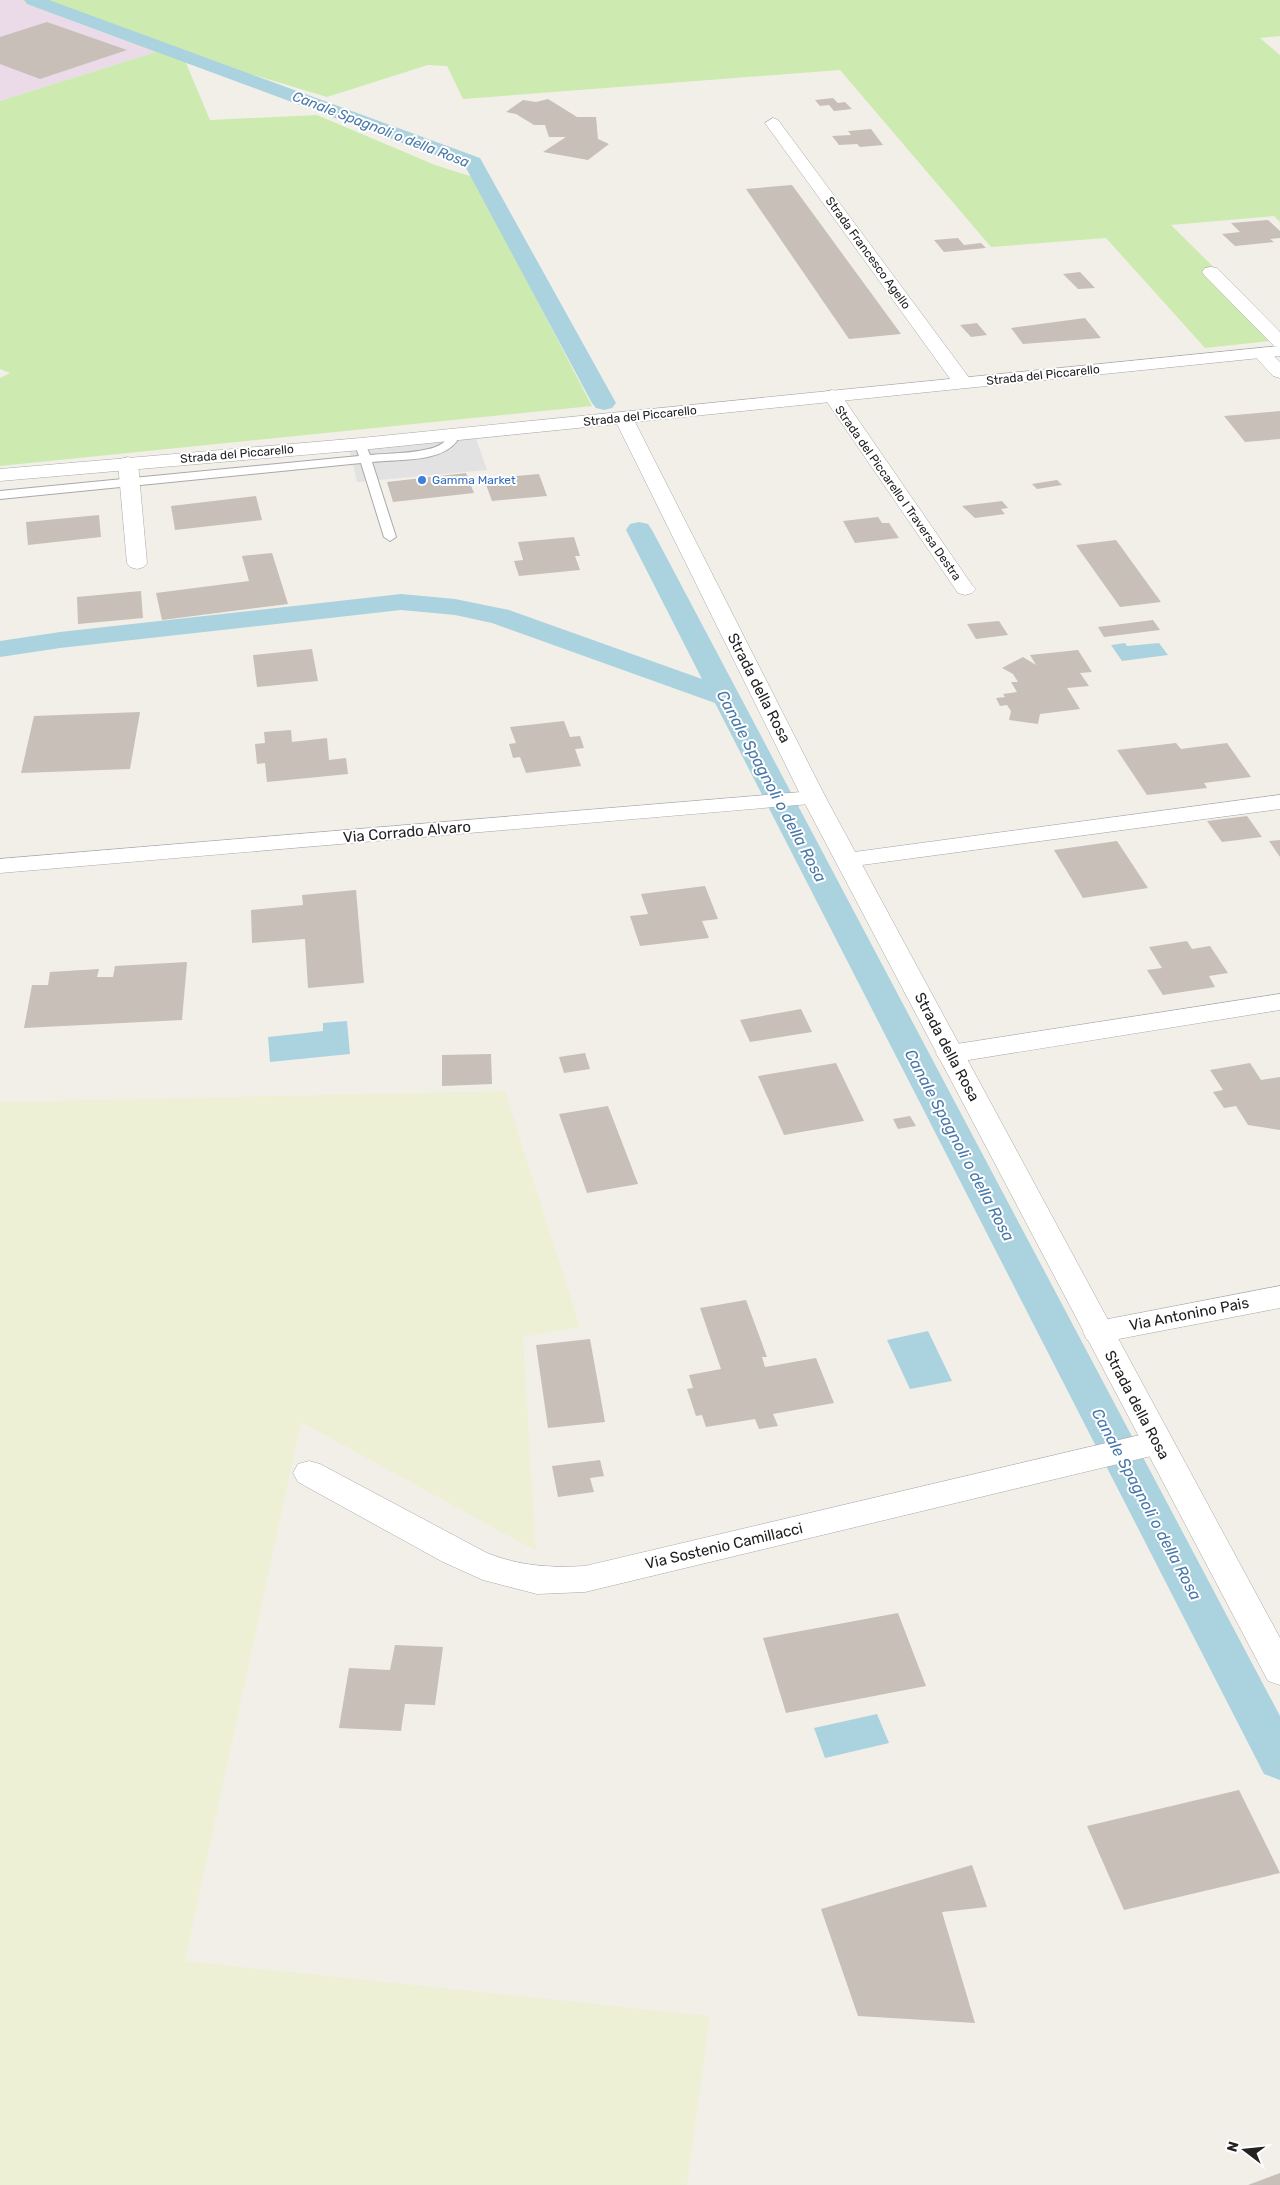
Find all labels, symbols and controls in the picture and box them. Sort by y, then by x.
water label: Canale Spagnoli o della Rosa [290,88,472,171]
street label: Strada Francesco Agello [823,194,913,312]
street label: Strada del Piccarello [986,362,1101,388]
street label: Strada del Piccarello [583,403,698,429]
street label: Strada del Piccarello I Traversa Destra [832,403,964,583]
street label: Strada del Piccarello [180,442,295,466]
place label: Gamma Market [432,473,516,487]
marker: Gamma Market [416,474,428,486]
street label: Strada della Rosa [724,630,794,746]
water label: Canale Spagnoli o della Rosa [713,687,830,885]
street label: Via Corrado Alvaro [342,817,472,847]
street label: Strada della Rosa [911,989,983,1105]
water label: Canale Spagnoli o della Rosa [901,1046,1018,1244]
street label: Via Antonino Pais [1128,1293,1251,1334]
street label: Strada della Rosa [1101,1347,1173,1463]
water label: Canale Spagnoli o della Rosa [1088,1405,1205,1603]
street label: Via Sostenio Camillacci [643,1519,805,1573]
north arrow [1220,2125,1270,2175]
text: N [1223,2139,1243,2154]

